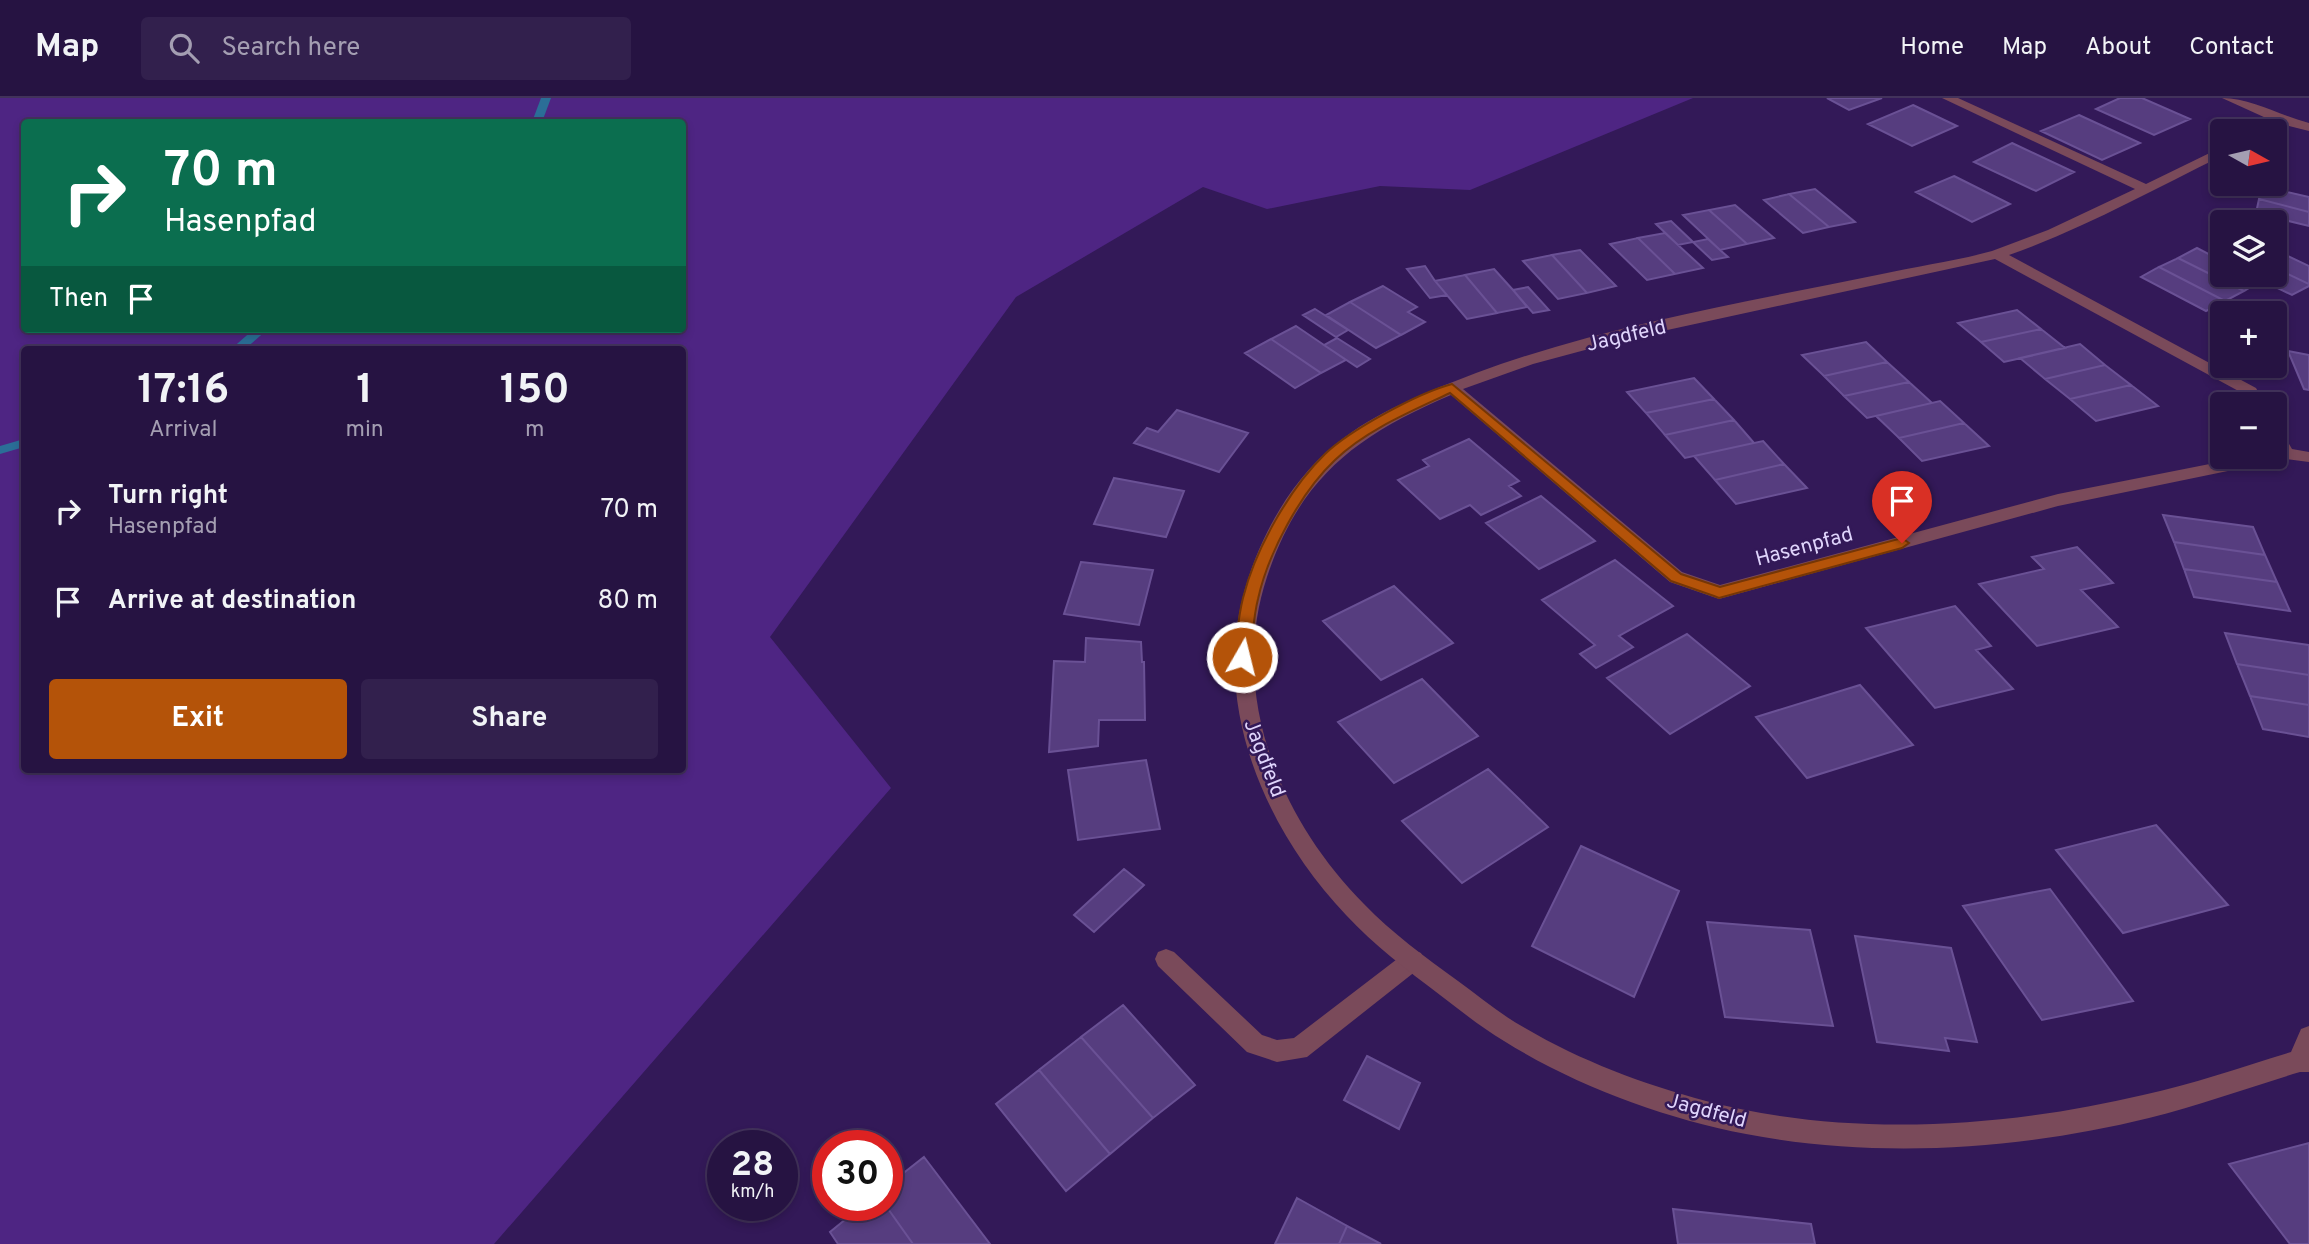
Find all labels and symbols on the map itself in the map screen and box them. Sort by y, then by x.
north arrow [2210,119,2287,196]
street label: Jagdfeld [1584,314,1669,359]
pin [1872,471,1932,543]
street label: Hasenpfad [1753,521,1856,573]
position arrow [1205,620,1279,694]
street label: Jagdfeld [1236,716,1291,801]
street label: Jagdfeld [1664,1088,1749,1135]
speed limit sign: 30 [812,1130,903,1221]

